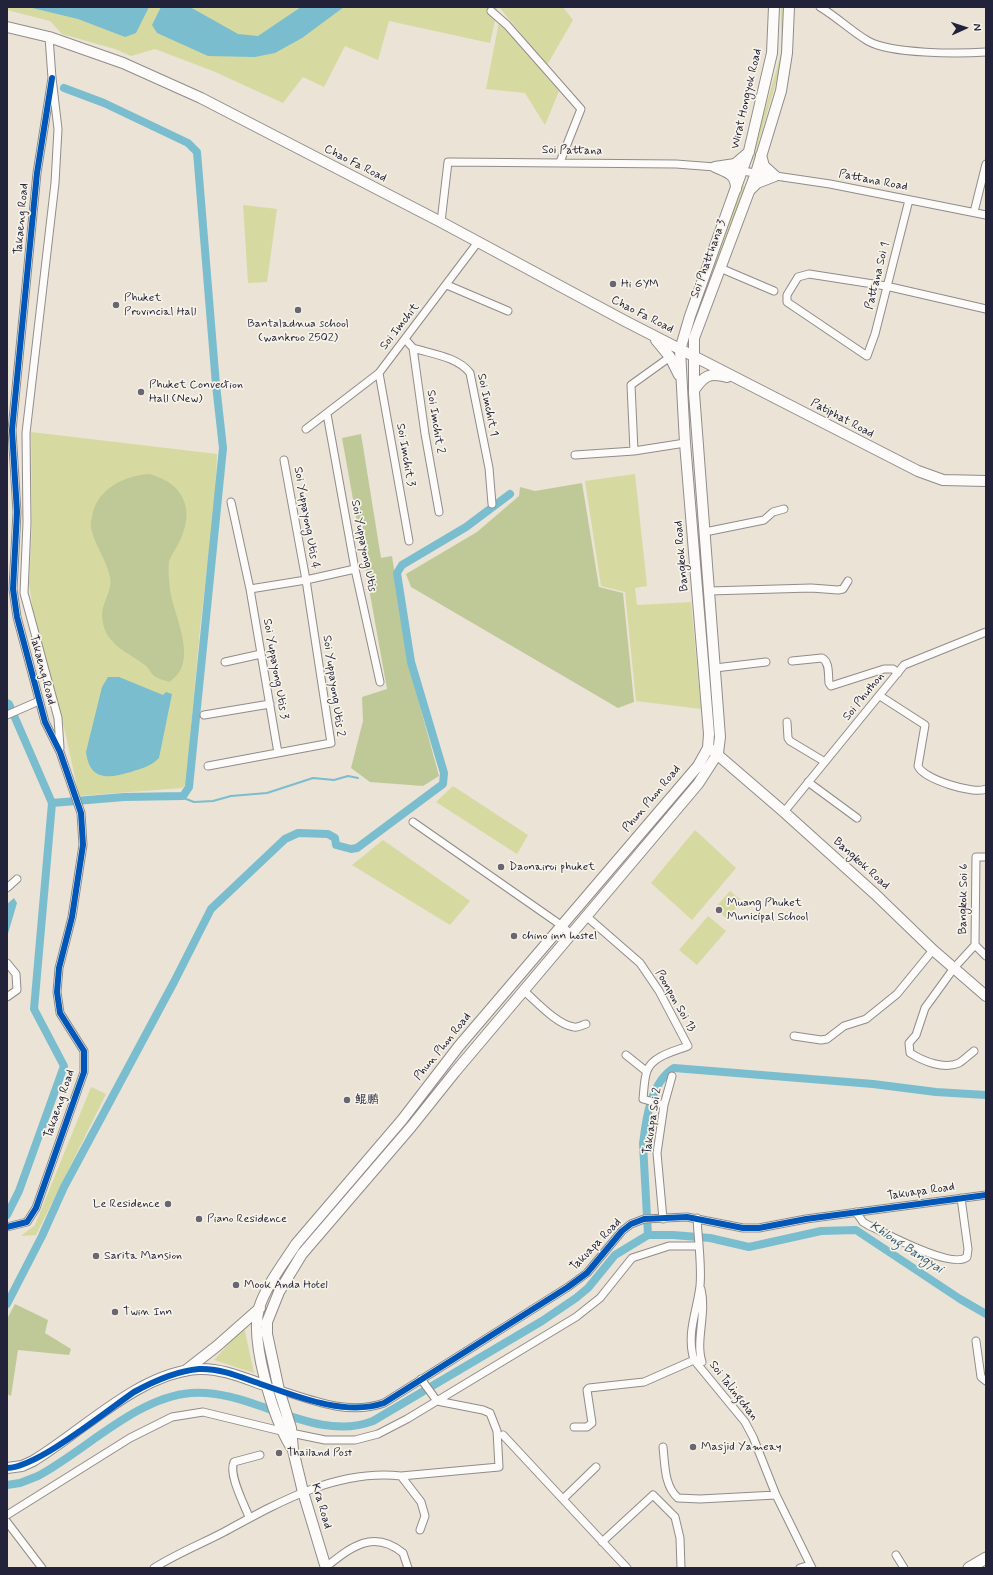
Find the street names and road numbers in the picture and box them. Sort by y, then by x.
street label: Wirat Hongyok Road [728,47,766,151]
street label: Chao Fa Road [321,142,389,186]
street label: Soi Pattana [542,143,602,159]
street label: Pattana Road [837,167,909,195]
street label: Takaeng Road [12,183,32,255]
street label: Soi Phatthana 3 [688,218,730,300]
street label: Pattana Soi 1 [863,241,893,311]
street label: Chao Fa Road [608,293,676,337]
street label: Soi Imchit [377,301,423,353]
street label: Soi Imchit 1 [473,372,501,438]
street label: Soi Imchit 2 [423,389,447,455]
street label: Patiphat Road [808,396,876,442]
street label: Soi Imchit 3 [392,422,418,488]
street label: Soi Yuppayong Utis 4 [290,466,322,570]
street label: Soi Yuppayong Utis [347,499,379,593]
street label: Bangkok Road [672,520,692,592]
street label: Soi Yuppayong Utis 3 [259,618,291,720]
street label: Takaeng Road [26,634,58,706]
street label: Soi Yuppayong Utis 2 [319,634,347,738]
street label: Soi Phuthon [840,670,888,724]
street label: Phun Phon Road [620,763,684,835]
street label: Bangkok Road [830,835,892,893]
street label: Bangkok Soi 6 [956,863,972,935]
street label: Poonpon Soi 13 [651,967,699,1035]
street label: Phun Phon Road [411,1010,475,1084]
street label: Takaeng Road [42,1068,78,1140]
street label: Takuapa Soi 2 [641,1087,665,1155]
street label: Takuapa Road [886,1180,956,1204]
street label: Takuapa Road [567,1216,625,1274]
street label: Soi Talingchan [705,1358,761,1424]
street label: Kra Road [308,1481,334,1531]

